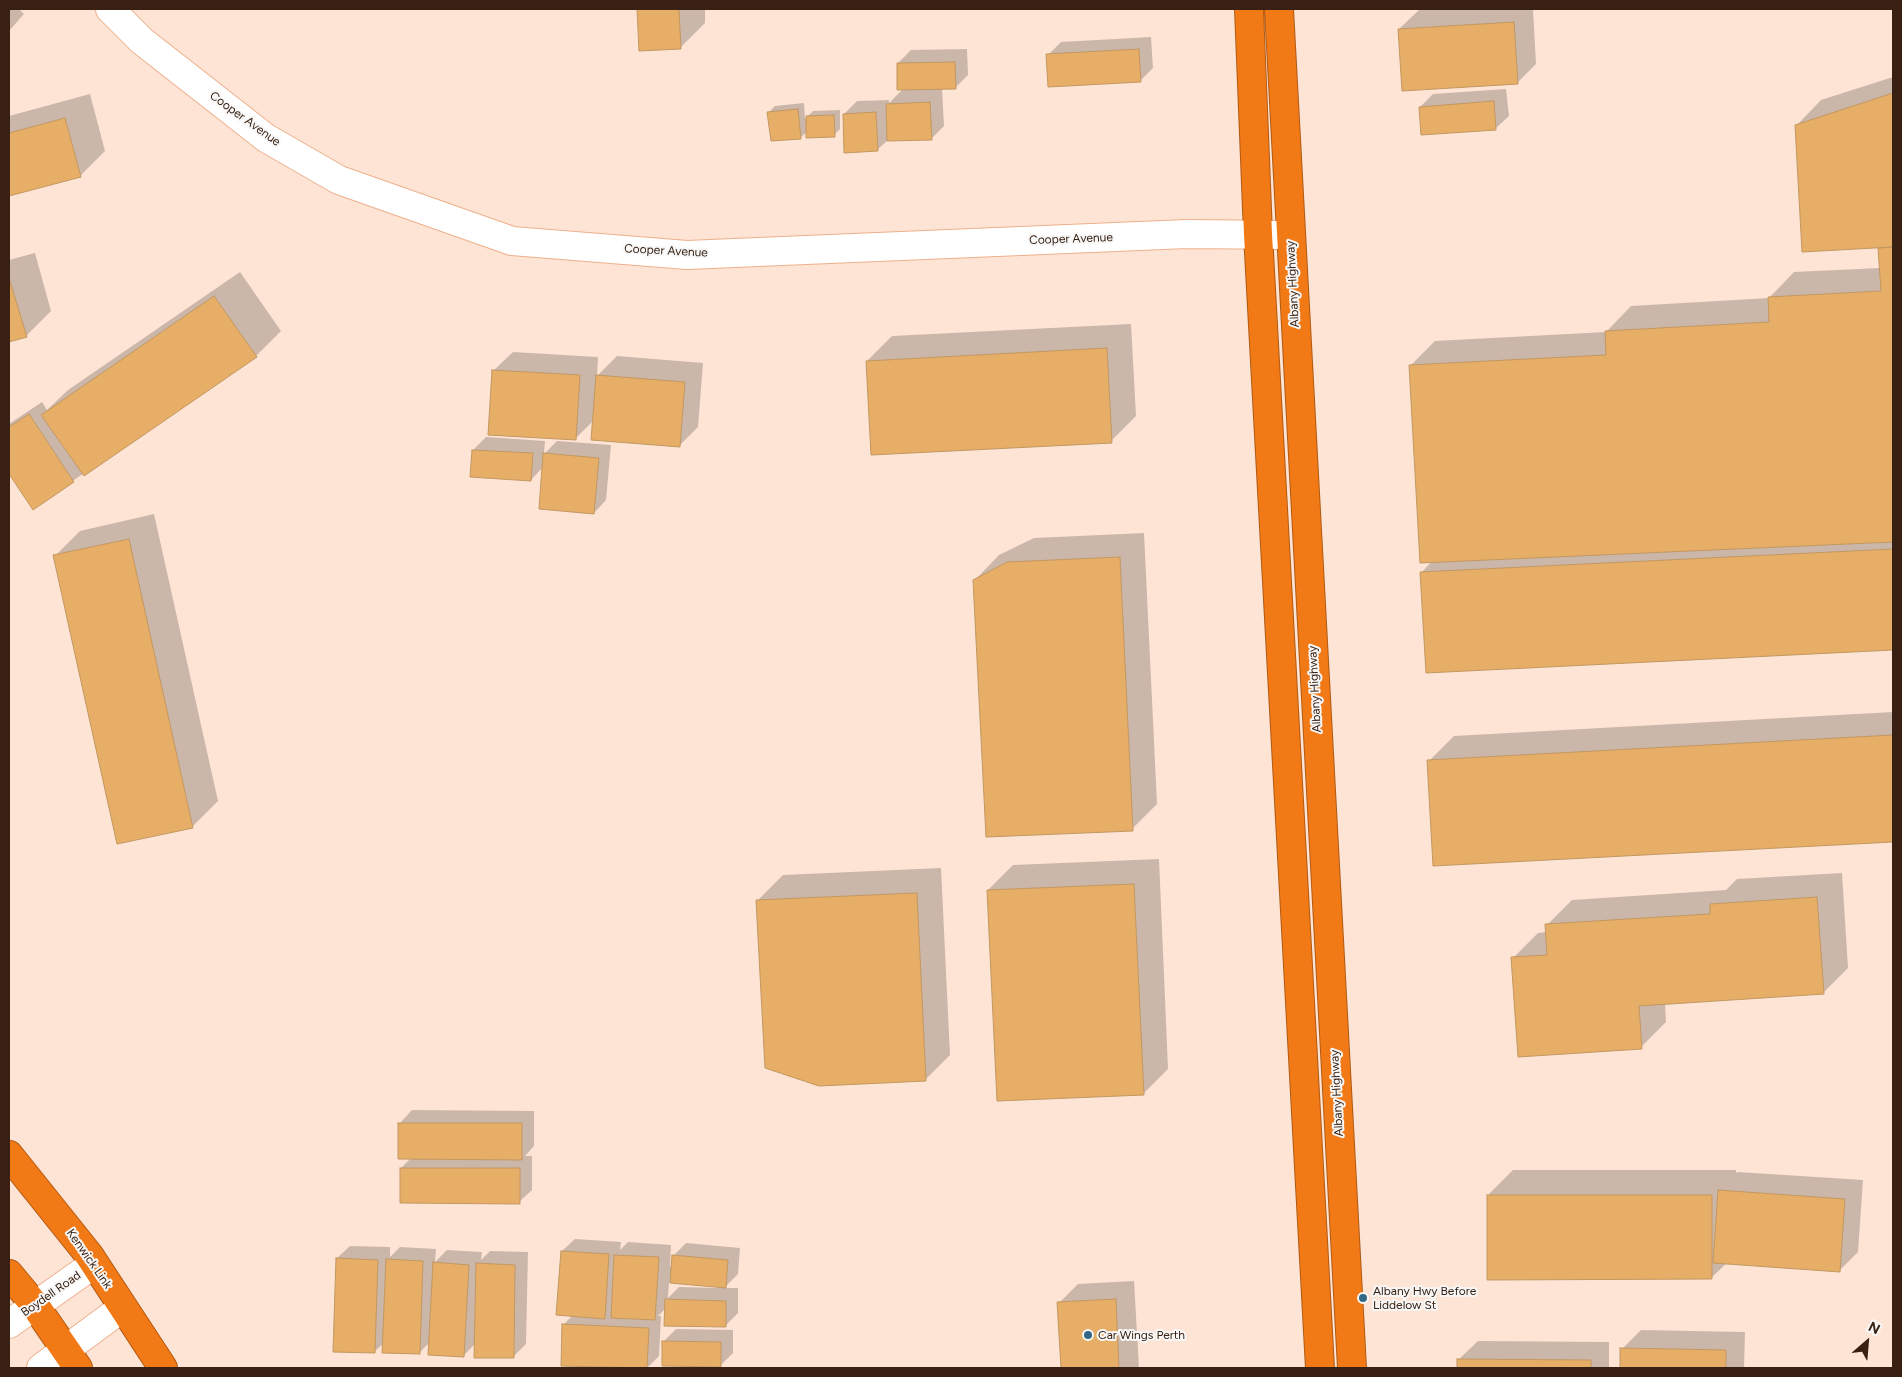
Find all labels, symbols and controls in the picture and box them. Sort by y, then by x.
street label: Cooper Avenue [207,89,283,149]
street label: Cooper Avenue [1029,230,1113,248]
street label: Albany Highway [1284,240,1302,328]
street label: Cooper Avenue [624,242,708,260]
street label: Albany Highway [1306,645,1324,733]
street label: Albany Highway [1328,1049,1346,1137]
street label: Kenwick Link [63,1226,115,1292]
street label: Boydell Road [18,1268,84,1320]
place label: Albany Hwy Before Liddelow St [1373,1284,1476,1312]
marker: Albany Hwy Before Liddelow St [1357,1292,1369,1304]
north arrow [1842,1317,1892,1367]
text: N [1865,1318,1883,1338]
place label: Car Wings Perth [1098,1328,1185,1342]
marker: Car Wings Perth [1082,1329,1094,1341]

